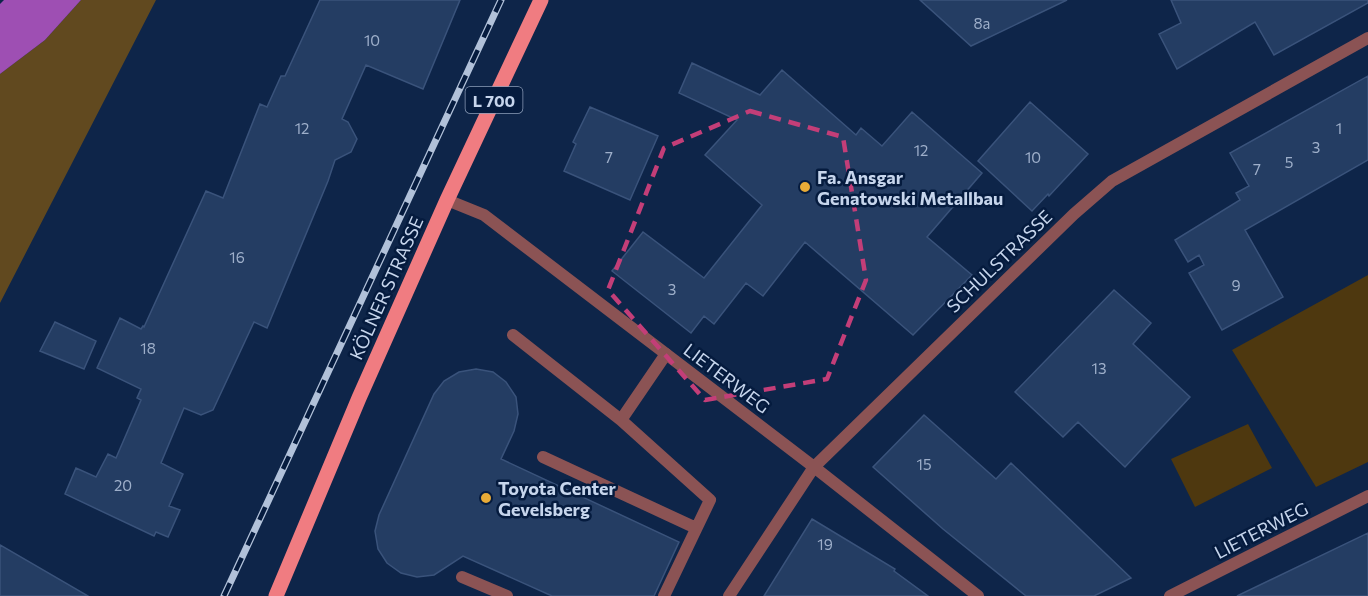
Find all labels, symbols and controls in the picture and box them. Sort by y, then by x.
house number: 8a [974,14,990,32]
house number: 10 [364,31,380,49]
road number: L 700 [466,87,522,113]
house number: 12 [295,119,309,137]
house number: 1 [1336,119,1342,137]
house number: 3 [1312,138,1320,156]
house number: 12 [914,141,928,159]
house number: 7 [605,148,613,166]
house number: 10 [1025,148,1041,166]
house number: 5 [1285,153,1293,171]
house number: 7 [1253,160,1261,178]
place label: Fa. Ansgar Genatowski Metallbau [817,166,1003,209]
marker: Fa. Ansgar Genatowski Metallbau [798,180,812,194]
street label: SCHULSTRASSE [942,205,1056,317]
street label: KÖLNER STRASSE [345,213,427,363]
house number: 16 [229,248,245,266]
house number: 9 [1231,276,1241,294]
house number: 3 [668,280,676,298]
street label: LIETERWEG [680,338,774,418]
house number: 18 [140,339,156,357]
house number: 13 [1092,359,1106,377]
house number: 15 [916,455,932,473]
house number: 20 [114,476,132,494]
place label: Toyota Center Gevelsberg [498,477,617,520]
marker: Toyota Center Gevelsberg [479,491,493,505]
street label: LIETERWEG [1210,497,1312,563]
house number: 19 [817,535,833,553]

